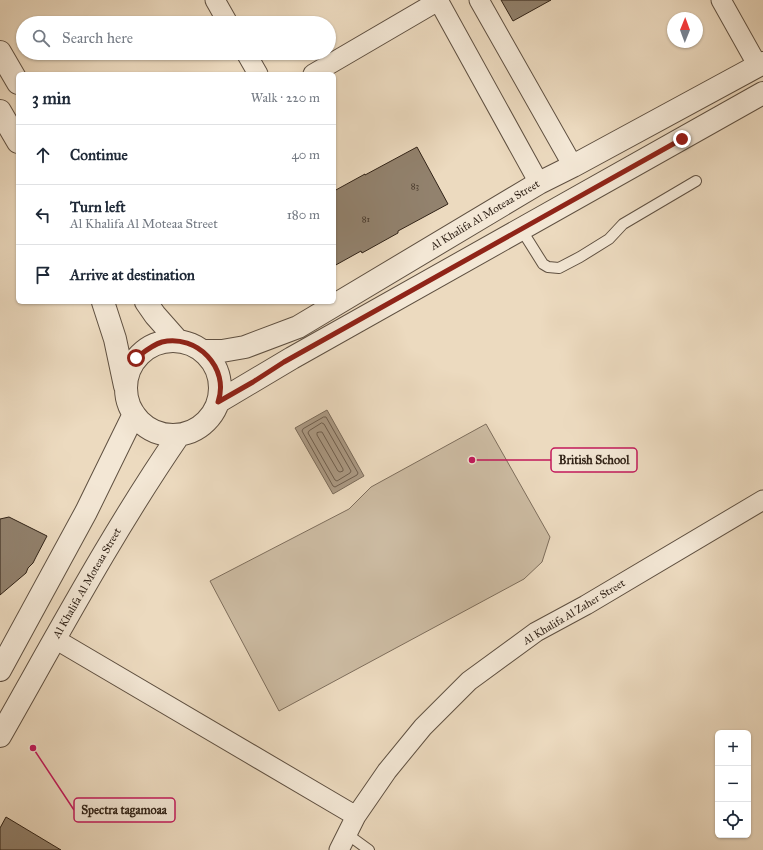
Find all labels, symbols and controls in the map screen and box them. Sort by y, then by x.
north arrow [667,12,703,48]
search box [16,16,336,60]
icon: search [30,27,52,49]
text: Search here [62,29,133,47]
text: 3 min [32,88,71,109]
text: Walk · 220 m [251,90,320,106]
route end [673,130,691,148]
icon: ahead [32,144,54,166]
text: Continue [70,146,128,164]
text: 40 m [291,147,320,163]
street label: Al Khalifa Al Moteaa Street [427,177,542,253]
house number: 83 [411,180,420,191]
text: Turn left [70,198,126,216]
icon: left [32,204,54,226]
text: 180 m [287,207,320,223]
house number: 81 [362,213,371,224]
text: Al Khalifa Al Moteaa Street [70,216,218,232]
icon: arrive [32,264,54,286]
text: Arrive at destination [70,266,195,284]
route start [127,349,145,367]
callout: British School [551,448,637,472]
text: British School [559,453,630,467]
street label: Al Khalifa Al Moteaa Street [50,525,124,641]
street label: Al Khalifa Al Zaher Street [520,576,627,648]
map controls [715,730,751,838]
button: + [715,730,751,766]
button: − [715,766,751,802]
callout: Spectra tagamoaa [74,798,175,822]
button: locate [715,802,751,838]
text: Spectra tagamoaa [81,803,168,818]

